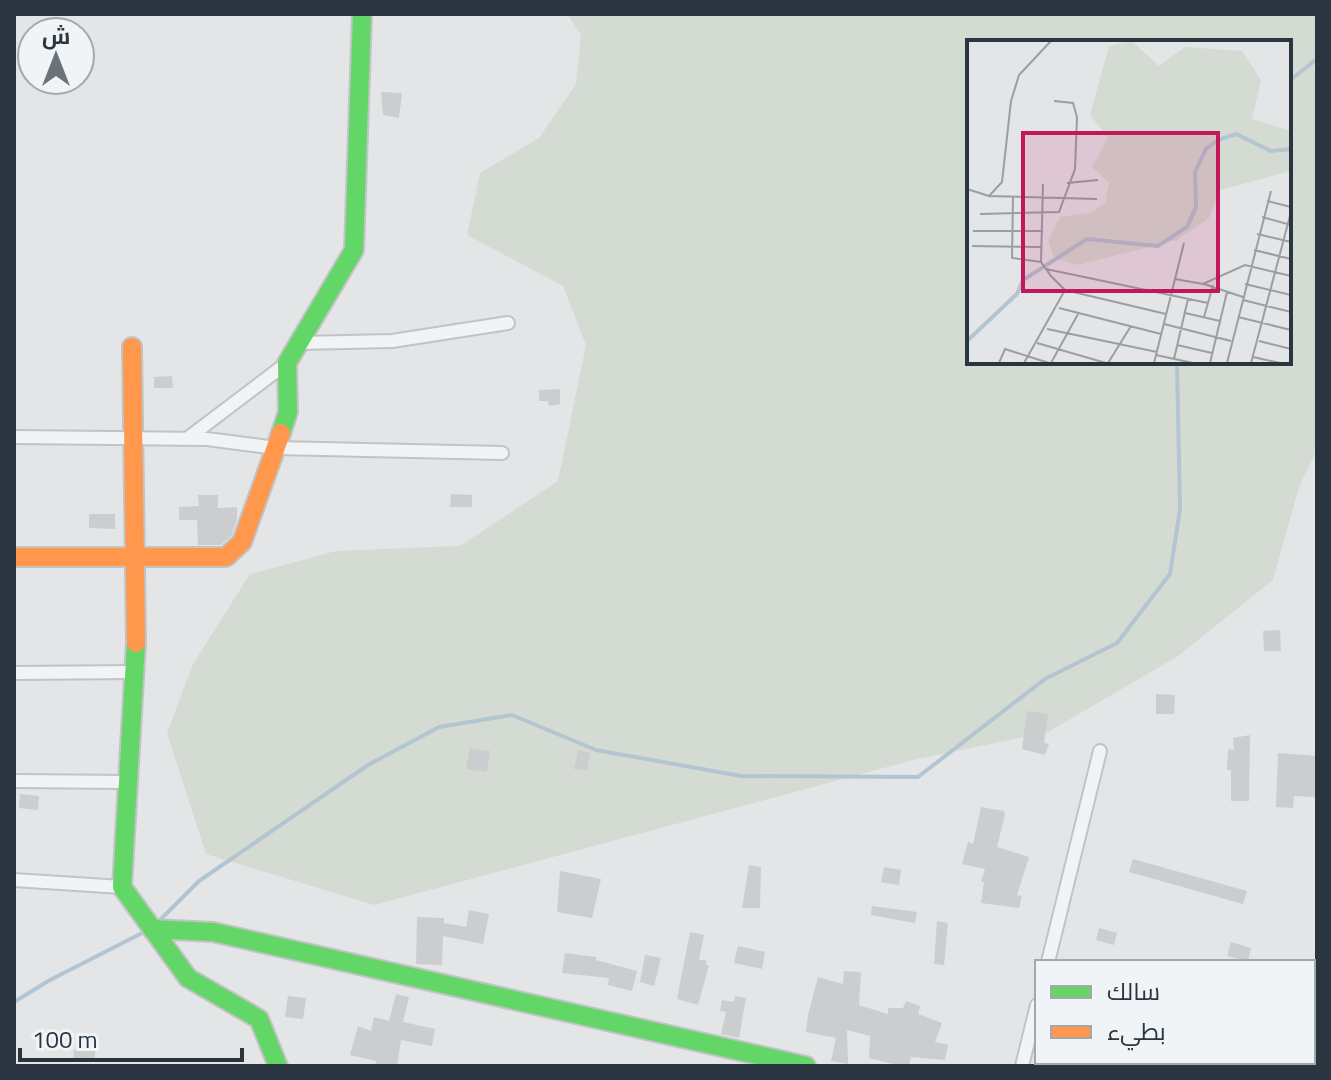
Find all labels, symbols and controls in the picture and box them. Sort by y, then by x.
north arrow [16,16,96,96]
text: ش [42,19,70,53]
inset map [967,40,1291,364]
legend [1035,960,1315,1064]
text: سالك [1107,973,1160,1009]
scale bar [20,1012,242,1062]
text: بطيء [1107,1013,1166,1051]
text: 100 m [32,1021,98,1057]

